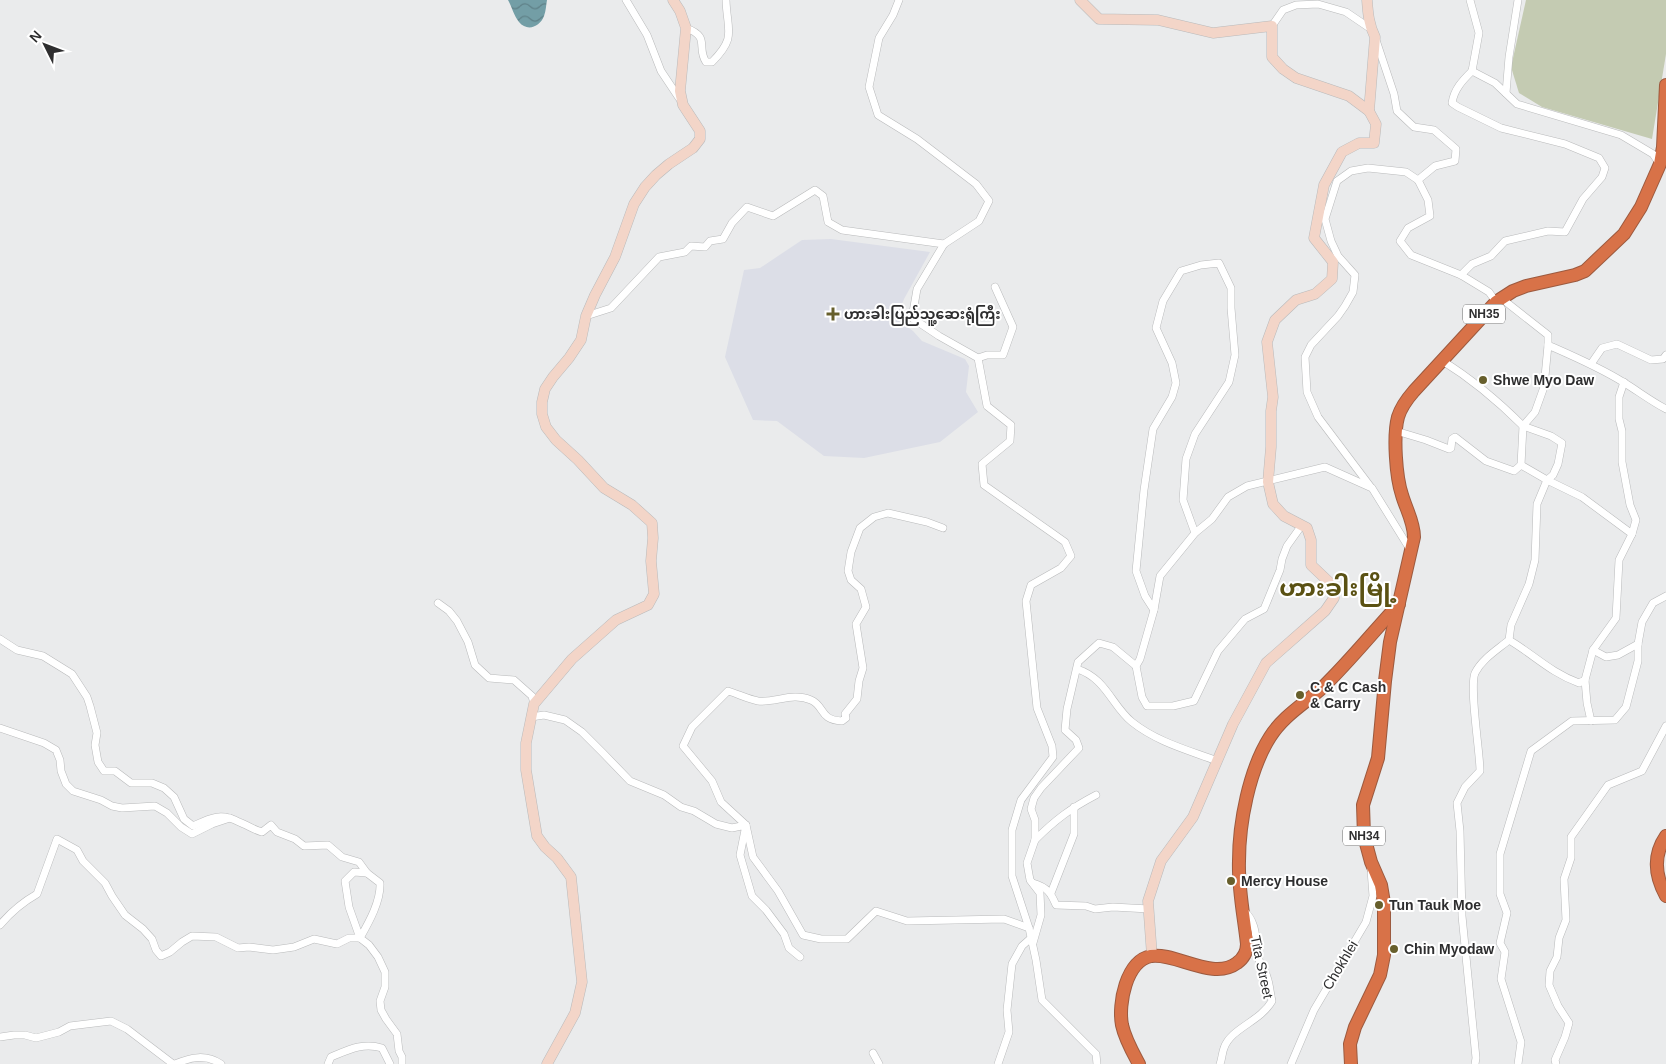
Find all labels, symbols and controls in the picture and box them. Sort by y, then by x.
north arrow [20,20,70,70]
text: N [26,27,45,45]
place label: ဟားခါးပြည်သူ့ဆေးရုံကြီး [844,304,1001,326]
road number: NH35 [1463,304,1505,324]
marker: ဟားခါးပြည်သူ့ဆေးရုံကြီး [826,307,840,321]
place label: Shwe Myo Daw [1493,372,1594,388]
marker: Shwe Myo Daw [1477,374,1489,386]
district label: ဟားခါးမြို့ [1279,572,1397,607]
place label: C & C Cash & Carry [1310,679,1386,711]
marker: C & C Cash & Carry [1294,689,1306,701]
road number: NH34 [1343,826,1385,846]
place label: Mercy House [1241,873,1328,889]
marker: Mercy House [1225,875,1237,887]
place label: Tun Tauk Moe [1389,897,1481,913]
marker: Tun Tauk Moe [1373,899,1385,911]
street label: Tita Street [1248,934,1277,1000]
street label: Chokhlei [1319,938,1361,992]
place label: Chin Myodaw [1404,941,1494,957]
marker: Chin Myodaw [1388,943,1400,955]

